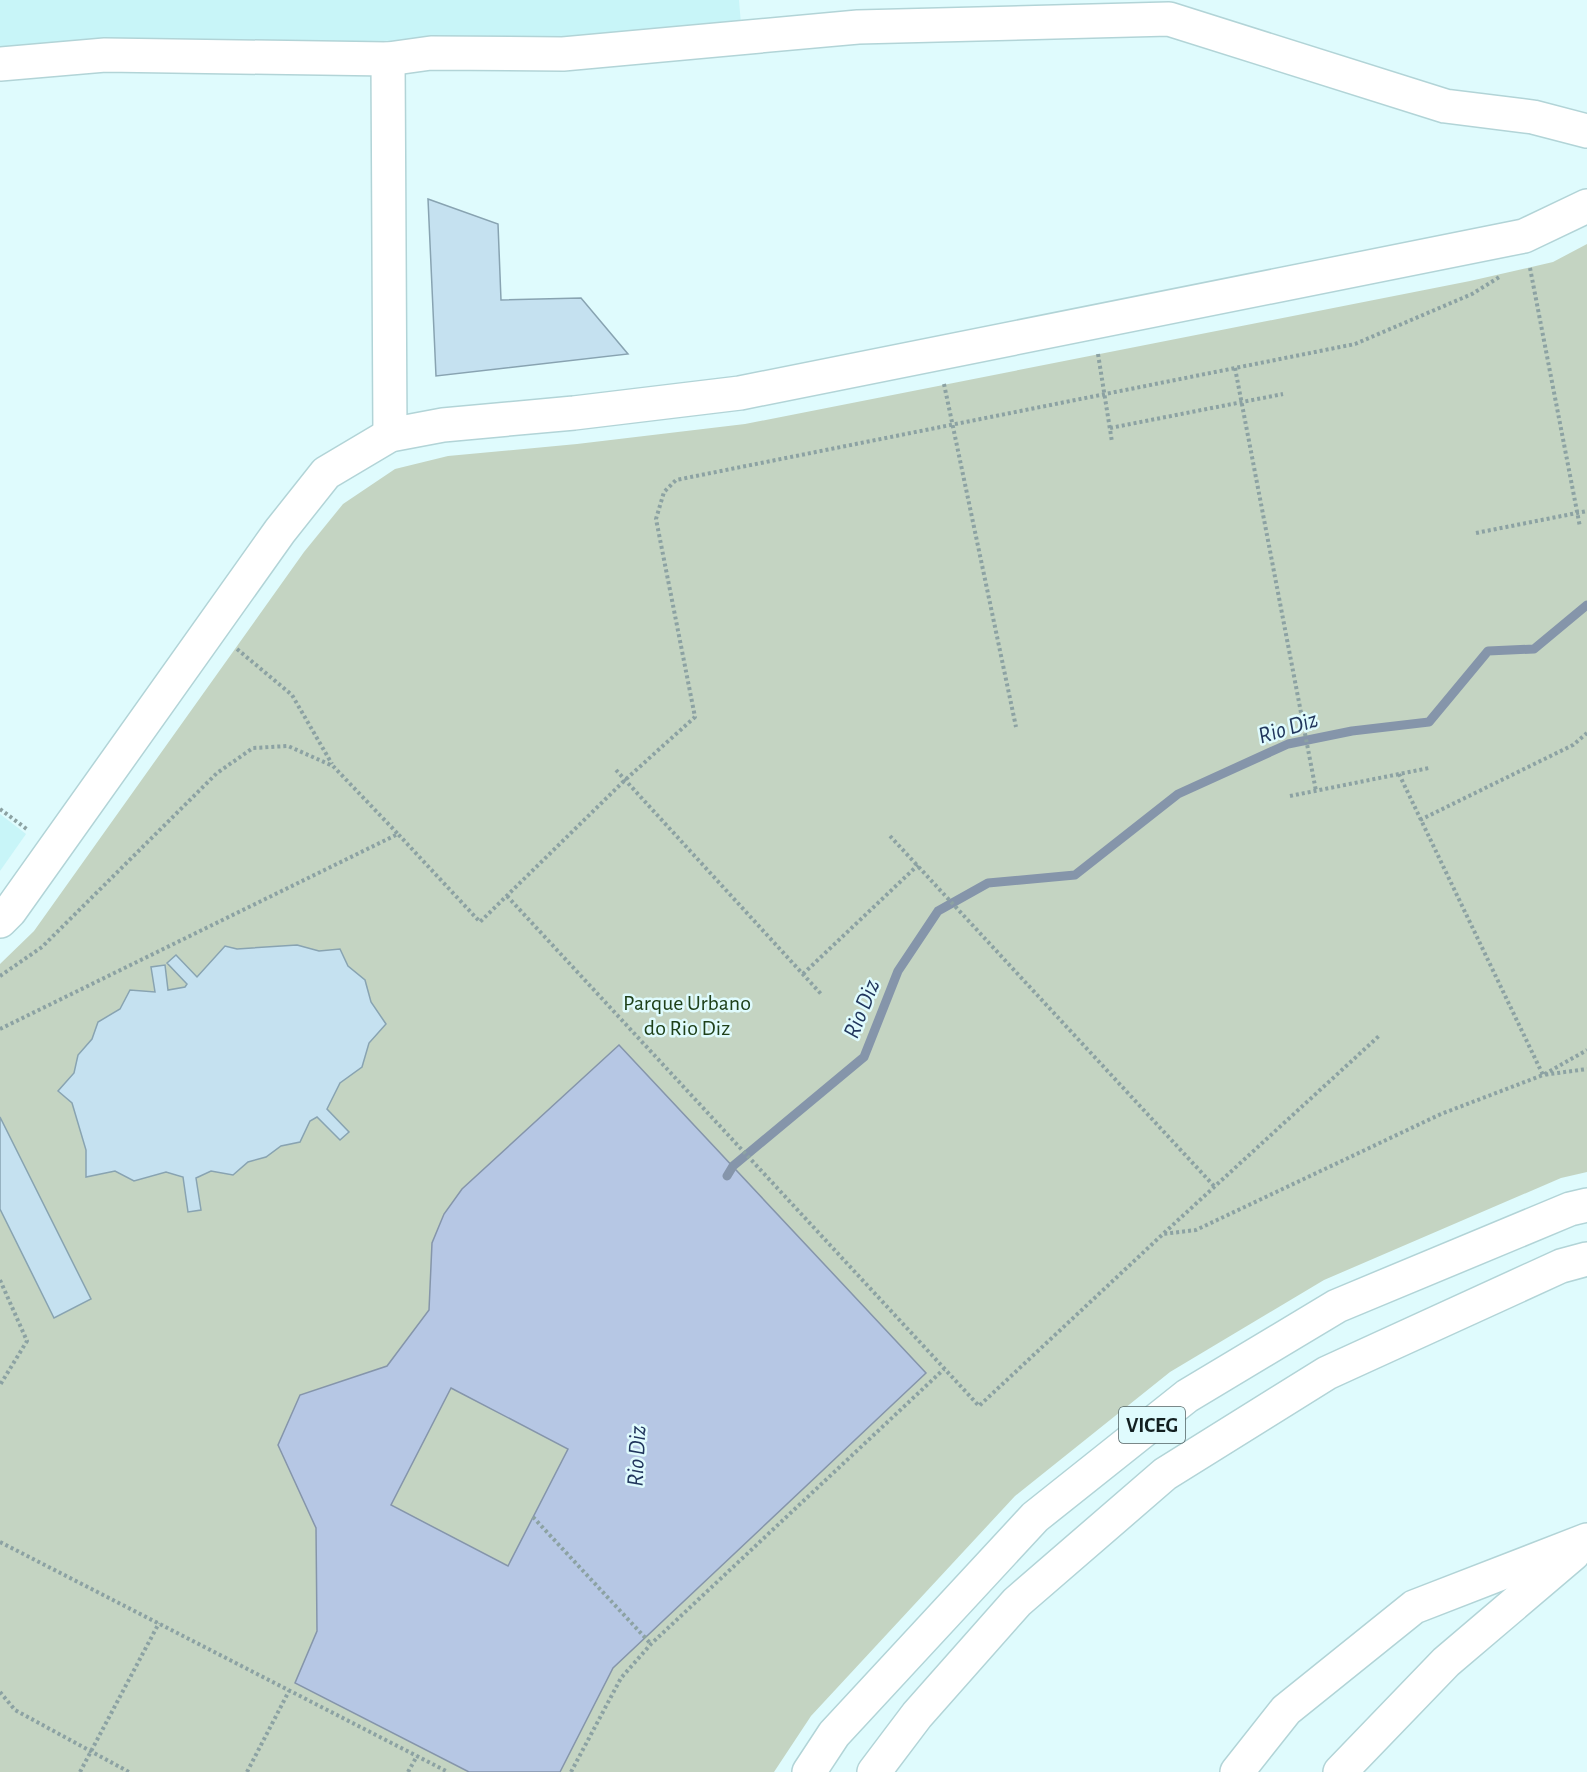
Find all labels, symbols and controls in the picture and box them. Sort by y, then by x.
water label: Rio Diz [1255,708,1321,748]
water label: Rio Diz [839,976,885,1042]
park label: Parque Urbano do Rio Diz [623,992,751,1039]
road number: VICEG [1119,1407,1185,1443]
water label: Rio Diz [623,1425,651,1487]

